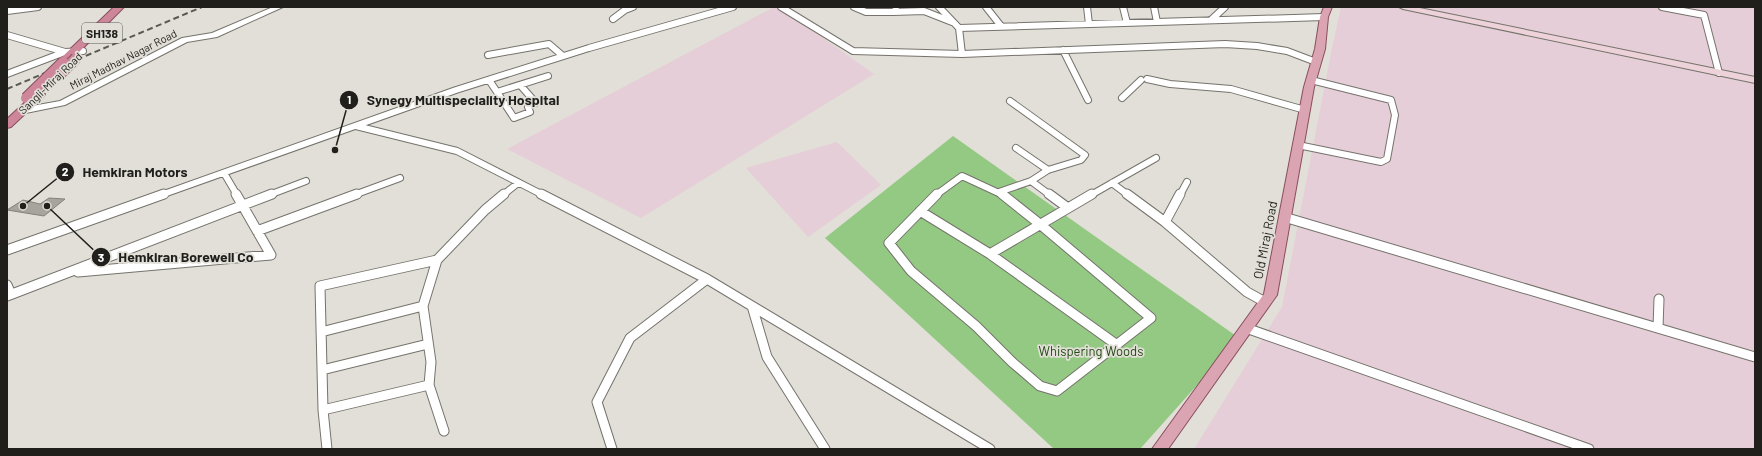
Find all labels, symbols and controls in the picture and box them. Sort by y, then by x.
road number: SH138 [82,23,122,43]
street label: Miraj Madhav Nagar Road [67,26,179,92]
street label: Sangli-Miraj Road [16,49,84,117]
callout: Synegy Multispeciality Hospital [339,87,567,113]
text: Synegy Multispeciality Hospital [367,91,559,108]
text: 1 [347,92,351,106]
callout: Hemkiran Motors [55,159,196,185]
text: Hemkiran Motors [82,163,188,180]
text: 2 [62,164,69,178]
street label: Old Miraj Road [1250,200,1280,280]
callout: Hemkiran Borewell Co [91,244,262,270]
text: Hemkiran Borewell Co [118,248,254,265]
text: 3 [98,250,104,264]
park label: Whispering Woods [1039,343,1143,359]

